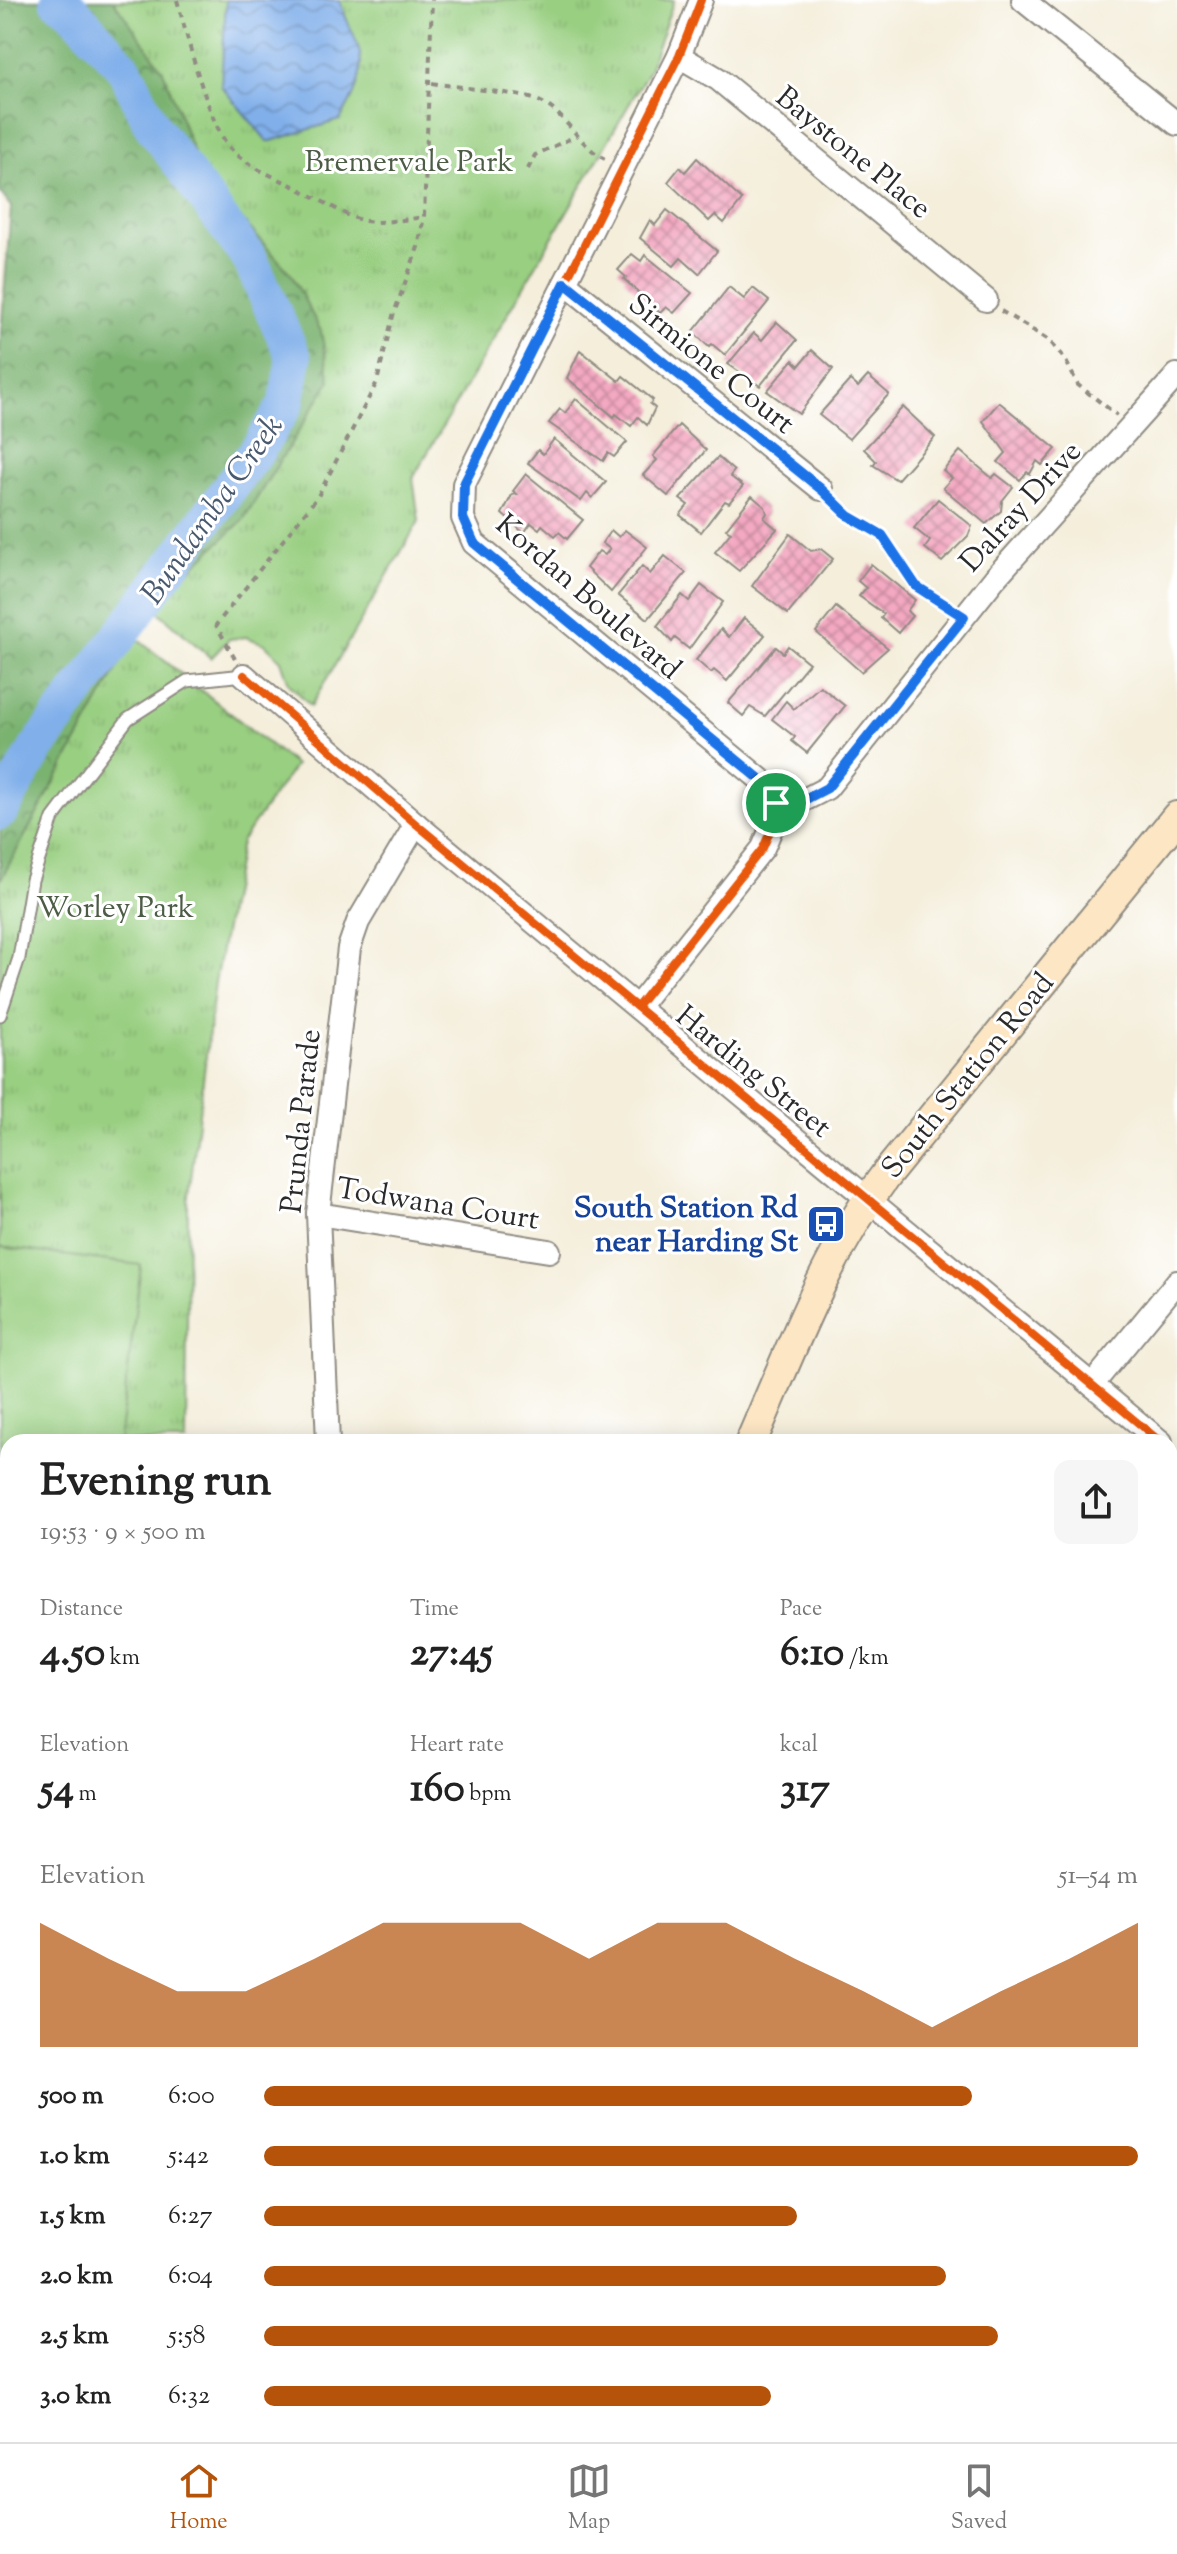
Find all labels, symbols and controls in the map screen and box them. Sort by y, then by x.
street label: Baystone Place [765,78,940,230]
park label: Bremervale Park [304,142,514,185]
street label: Sirmione Court [618,284,803,446]
water label: Bundamba Creek [131,407,296,615]
street label: Dalray Drive [951,432,1093,583]
street label: Kordan Boulevard [485,505,690,691]
pin [742,769,810,837]
icon: arrive [754,781,798,825]
park label: Worley Park [36,888,194,931]
street label: South Station Road [872,964,1066,1189]
street label: Harding Street [665,997,840,1149]
street label: Prunda Parade [271,1027,334,1215]
street label: Todwana Court [333,1168,542,1243]
place label: South Station Rd near Harding St [574,1188,799,1265]
bus stop icon: South Station Rd near Harding St [805,1203,847,1245]
text: Evening run [40,1452,272,1515]
button: share [1054,1460,1138,1544]
text: 19:53 · 9 × 500 m [40,1514,206,1551]
text: Distance [40,1594,123,1626]
text: Time [410,1594,459,1626]
text: Pace [780,1594,822,1626]
text: 4.50 [40,1626,105,1683]
text: 27:45 [410,1626,493,1683]
text: 6:10 [780,1626,844,1683]
text: km [105,1643,140,1675]
text: /km [844,1643,889,1675]
text: Elevation [40,1730,129,1762]
text: Heart rate [410,1730,504,1762]
text: kcal [780,1730,818,1762]
text: 54 [40,1762,74,1819]
text: 160 [410,1762,465,1819]
text: 317 [780,1762,830,1819]
text: m [74,1779,97,1811]
text: bpm [465,1779,512,1811]
text: Elevation [40,1858,145,1895]
text: 51–54 m [1058,1858,1138,1895]
text: 500 m [40,2078,103,2115]
text: 6:00 [168,2078,215,2115]
text: 1.0 km [40,2138,110,2175]
text: 5:42 [168,2138,209,2175]
text: 1.5 km [40,2198,106,2235]
text: 6:27 [168,2198,213,2235]
text: 2.0 km [40,2258,113,2295]
text: 6:04 [168,2258,213,2295]
text: 2.5 km [40,2318,109,2355]
text: 5:58 [168,2318,206,2355]
text: 3.0 km [40,2378,111,2415]
text: 6:32 [168,2378,210,2415]
tab: Home [170,2459,227,2539]
tab: Map [567,2459,611,2539]
tab: Saved [951,2459,1007,2539]

